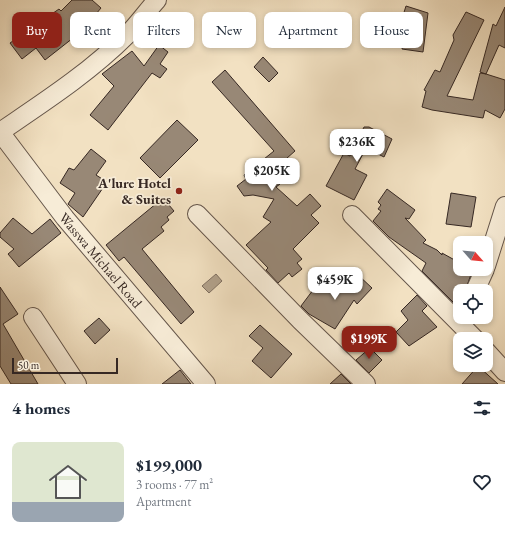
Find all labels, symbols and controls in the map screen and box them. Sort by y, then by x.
chip: Buy [12,12,62,48]
chip: Rent [70,12,125,48]
chip: Filters [133,12,194,48]
chip: New [202,12,256,48]
chip: Apartment [264,12,352,48]
chip: House [360,12,423,48]
pin: $236K [329,129,385,163]
text: $236K [339,133,375,150]
pin: $205K [244,158,300,192]
text: $205K [254,162,290,179]
place label: A'lure Hotel & Suites [97,174,171,208]
marker: A'lure Hotel & Suites [174,186,184,196]
street label: Wasswa Michael Road [55,209,147,312]
north arrow [453,236,493,276]
map controls [453,236,493,372]
pin: $459K [307,267,363,301]
text: $459K [317,271,353,288]
button: locate [453,284,493,324]
pin: $199K [341,326,397,360]
text: $199K [351,330,387,347]
button: layers [453,332,493,372]
scale bar [12,356,118,375]
text: 50 m [18,358,39,372]
text: 4 homes [12,397,70,419]
icon: filters [471,397,493,419]
text: $199,000 [136,454,202,476]
icon: home [44,458,92,506]
icon: heart [471,471,493,493]
text: 3 rooms · 77 m² [136,476,213,493]
text: Apartment [136,493,191,510]

